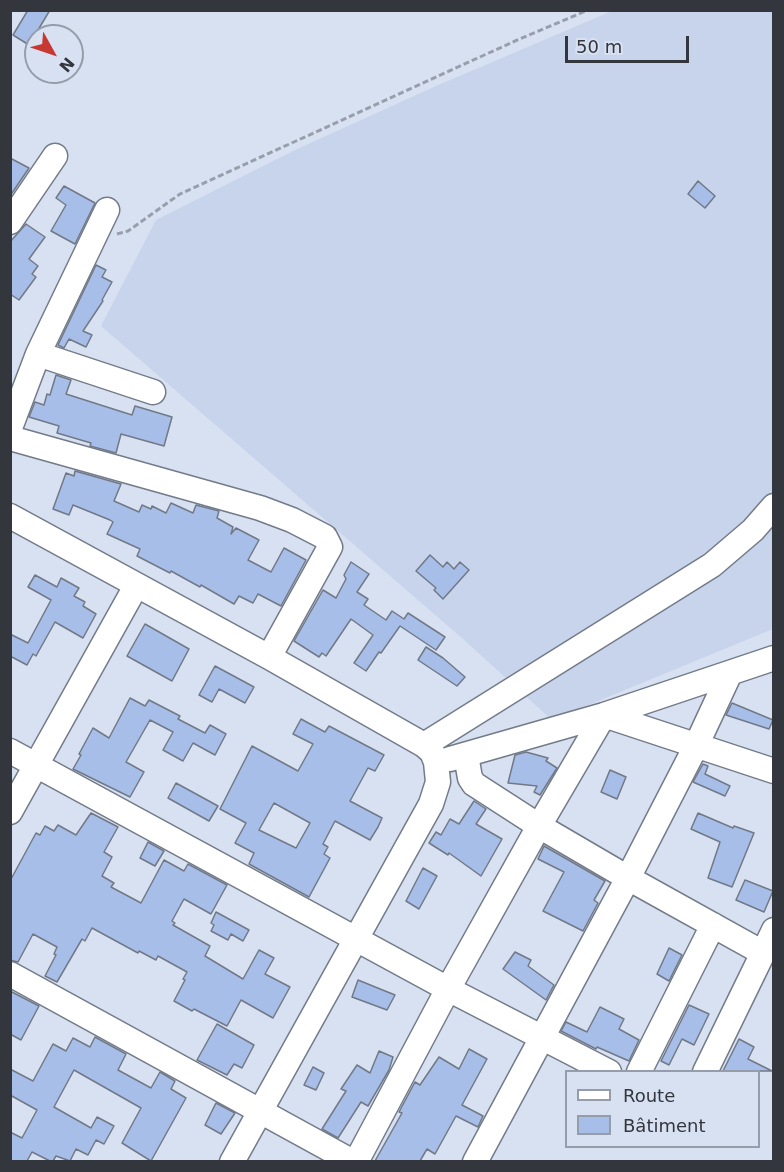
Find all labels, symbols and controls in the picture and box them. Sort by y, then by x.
north arrow [24,24,84,84]
scale bar [568,24,692,62]
text: 50 m [576,36,622,57]
text: N [55,53,78,76]
legend [565,1070,760,1148]
text: Route [623,1085,675,1106]
text: Bâtiment [623,1115,706,1136]

